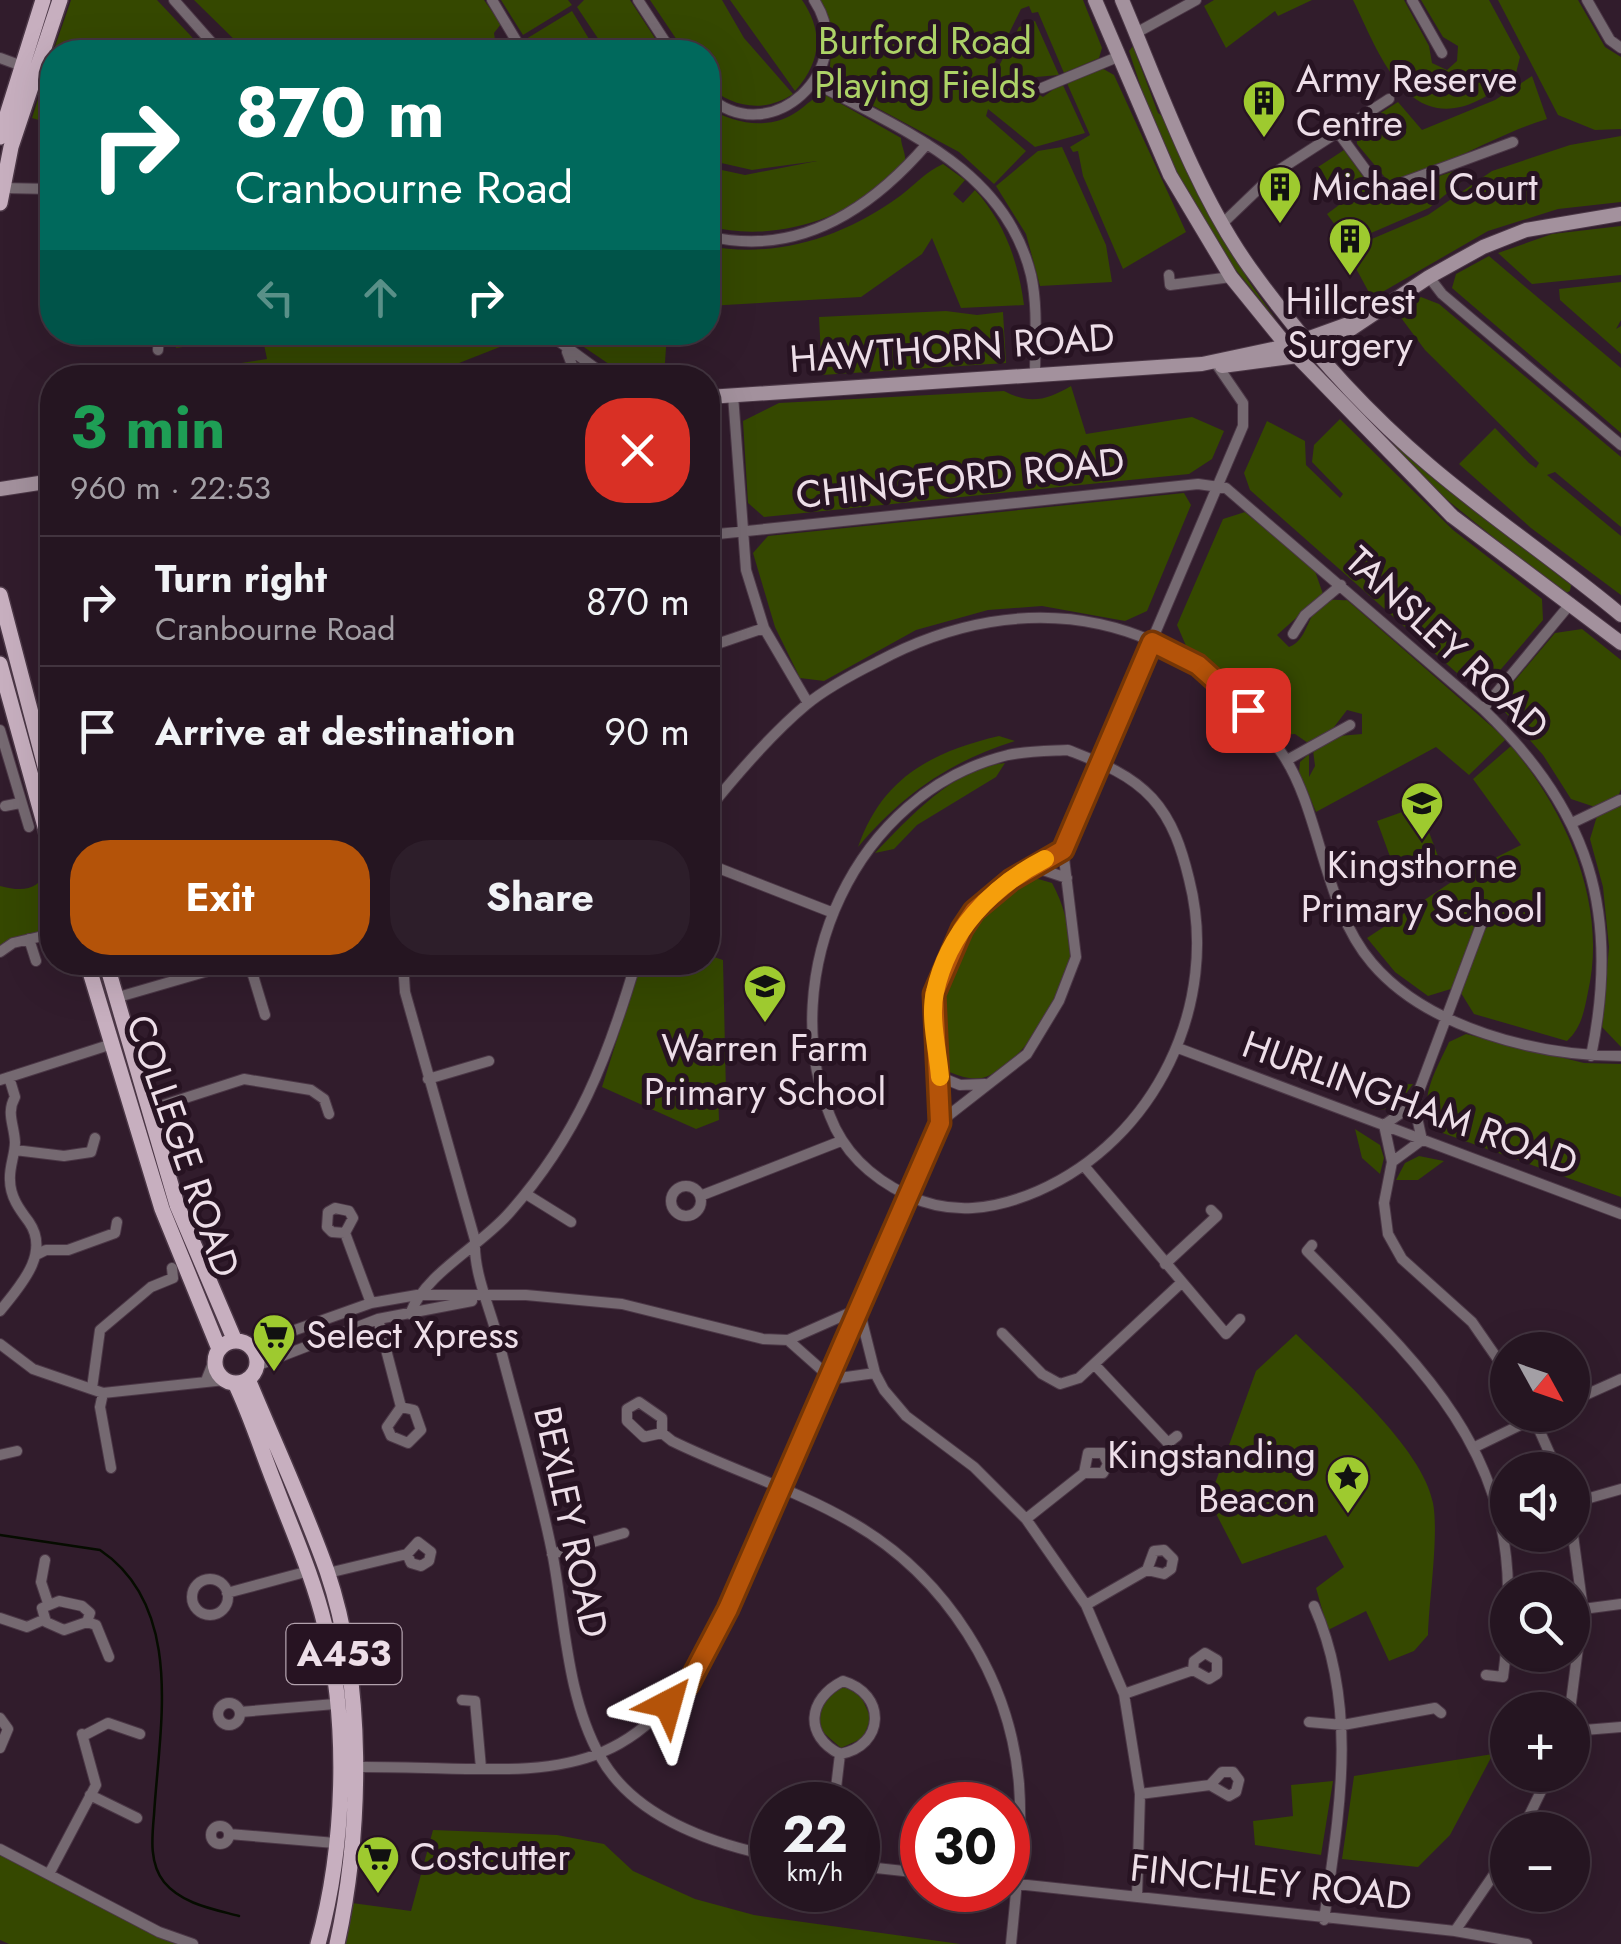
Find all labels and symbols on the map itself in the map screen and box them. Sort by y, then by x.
park label: Burford Road Playing Fields [814,13,1036,112]
place label: Army Reserve Centre [1296,51,1517,150]
building icon: Army Reserve Centre [1241,78,1287,139]
place label: Michael Court [1312,159,1538,214]
building icon: Michael Court [1257,164,1303,225]
building icon: Hillcrest Surgery [1327,216,1373,277]
place label: Hillcrest Surgery [1285,273,1415,372]
street label: HAWTHORN ROAD [788,309,1116,386]
street label: CHINGFORD ROAD [793,433,1127,522]
street label: TANSLEY ROAD [1333,534,1562,752]
pin [1206,668,1291,753]
school or university icon: Kingsthorne Primary School [1399,780,1445,841]
place label: Kingsthorne Primary School [1301,837,1543,936]
school or university icon: Warren Farm Primary School [742,963,788,1024]
street label: COLLEGE ROAD [113,1007,254,1284]
street label: HURLINGHAM ROAD [1235,1016,1585,1189]
place label: Warren Farm Primary School [644,1020,886,1119]
place label: Select Xpress [306,1307,519,1362]
supermarket icon: Select Xpress [251,1312,297,1373]
north arrow [1490,1332,1590,1432]
street label: BEXLEY ROAD [520,1401,623,1643]
place label: Kingstanding Beacon [1107,1427,1316,1526]
place icon: Kingstanding Beacon [1325,1454,1371,1515]
road number: A453 [286,1624,402,1684]
position arrow [616,1652,720,1756]
speed limit sign: 30 [900,1782,1030,1912]
place label: Costcutter [410,1829,570,1884]
supermarket icon: Costcutter [355,1834,401,1895]
street label: FINCHLEY ROAD [1128,1839,1415,1924]

